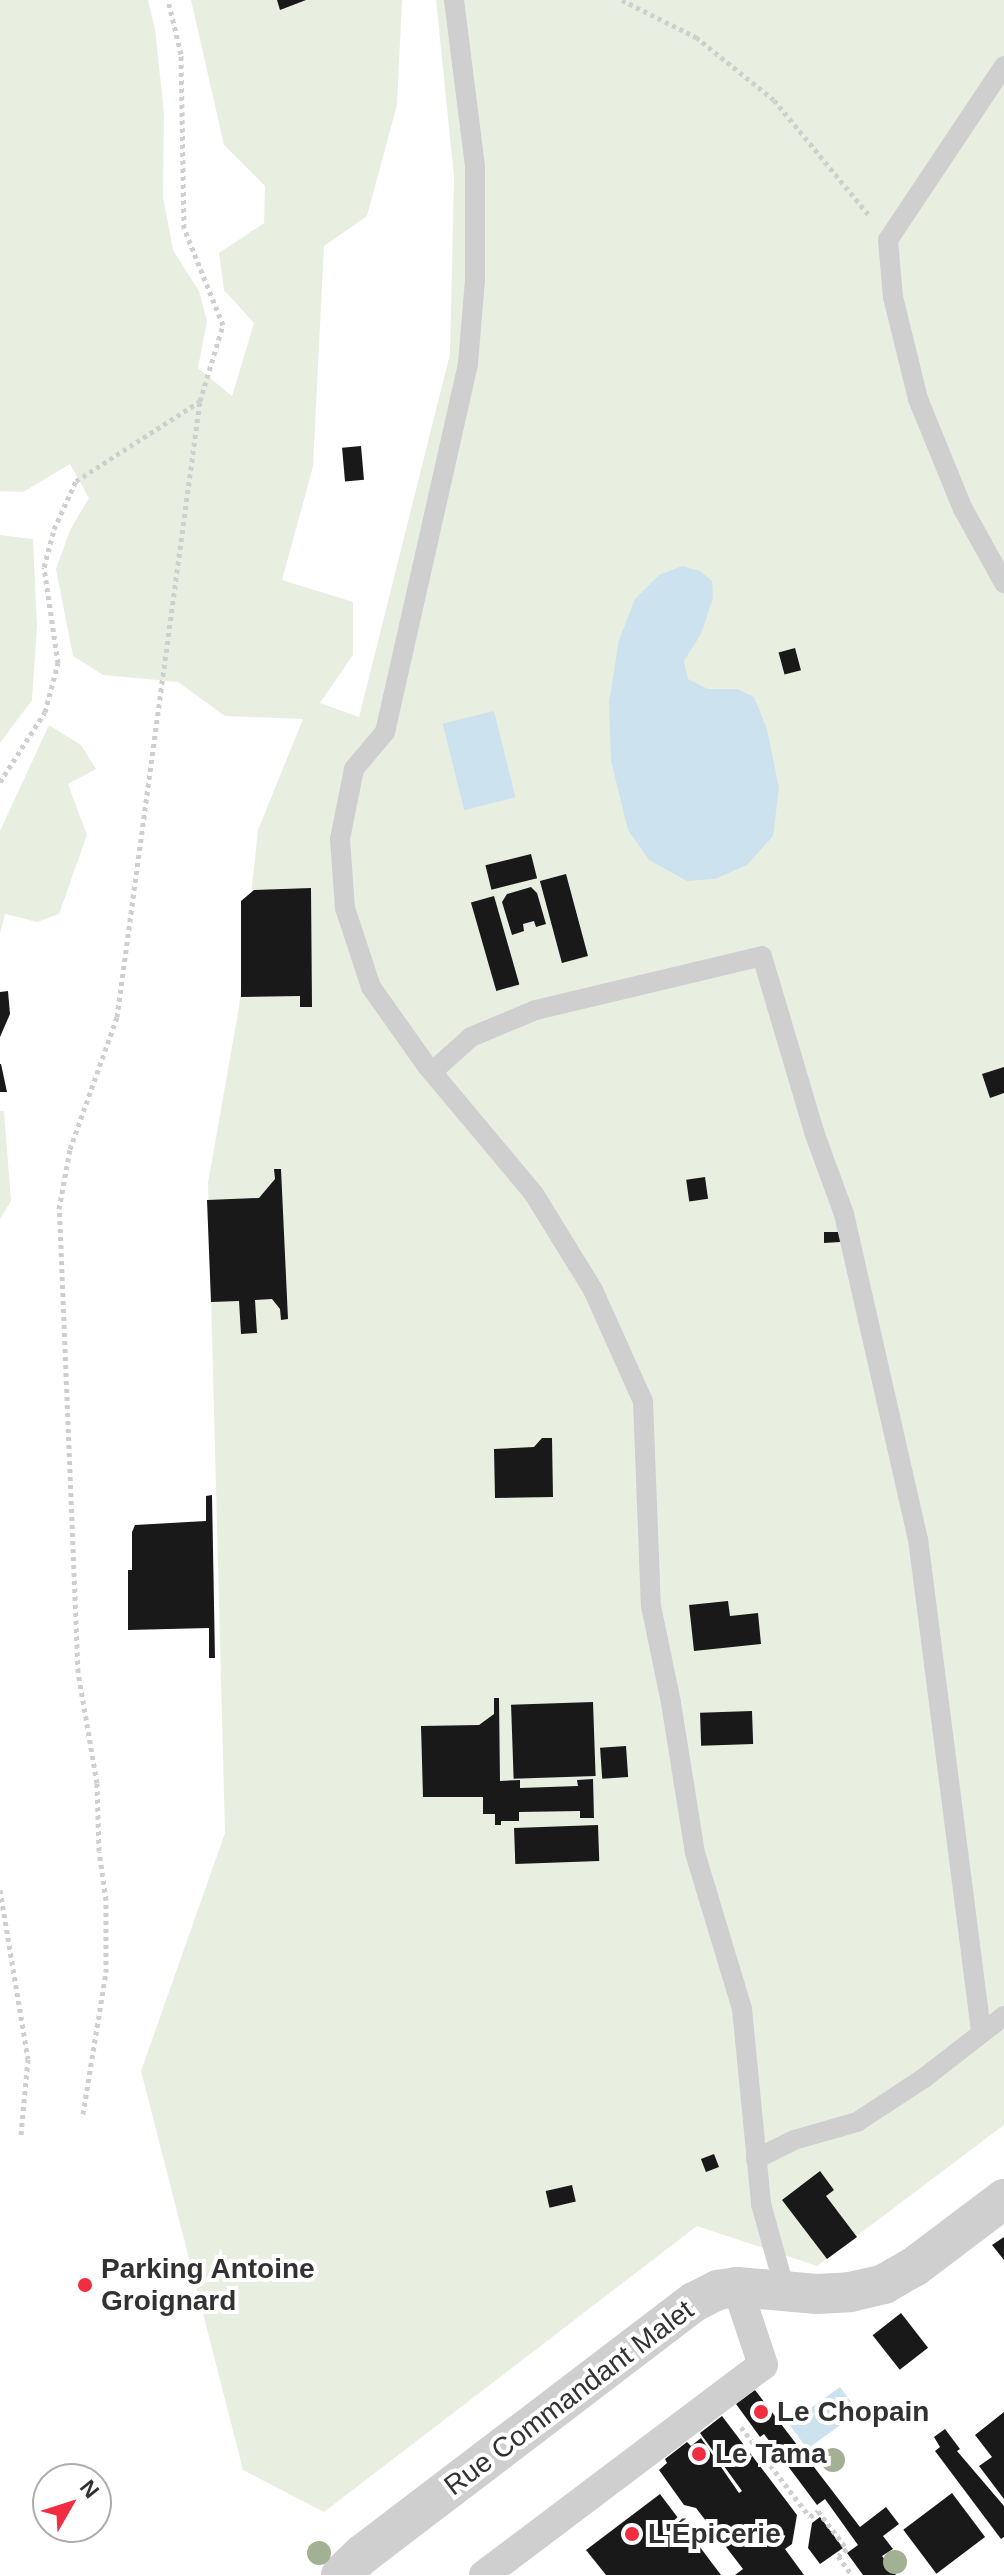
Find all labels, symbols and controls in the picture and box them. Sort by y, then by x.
place label: Parking Antoine Groignard [101,2252,316,2318]
marker: Parking Antoine Groignard [76,2276,94,2294]
street label: Rue Commandant Malet [438,2293,700,2503]
place label: Le Chopain [777,2395,929,2429]
marker: Le Chopain [752,2403,770,2421]
place label: Le Tama [715,2437,827,2471]
marker: Le Tama [690,2445,708,2463]
north arrow [32,2463,112,2543]
text: N [75,2475,104,2503]
place label: L'Épicerie [648,2517,781,2551]
marker: L'Épicerie [623,2525,641,2543]

